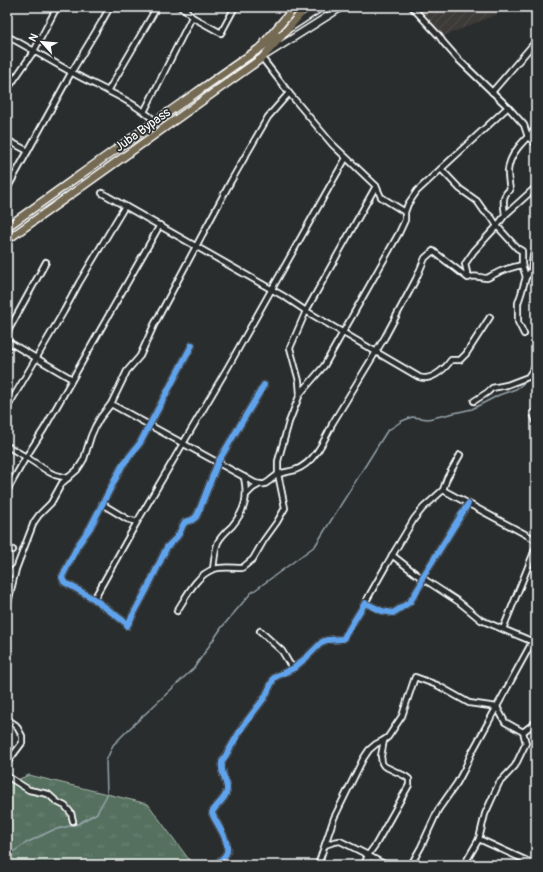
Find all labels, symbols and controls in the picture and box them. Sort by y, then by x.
north arrow [22,22,62,62]
text: N [26,31,41,44]
street label: Juba Bypass [112,104,174,155]

